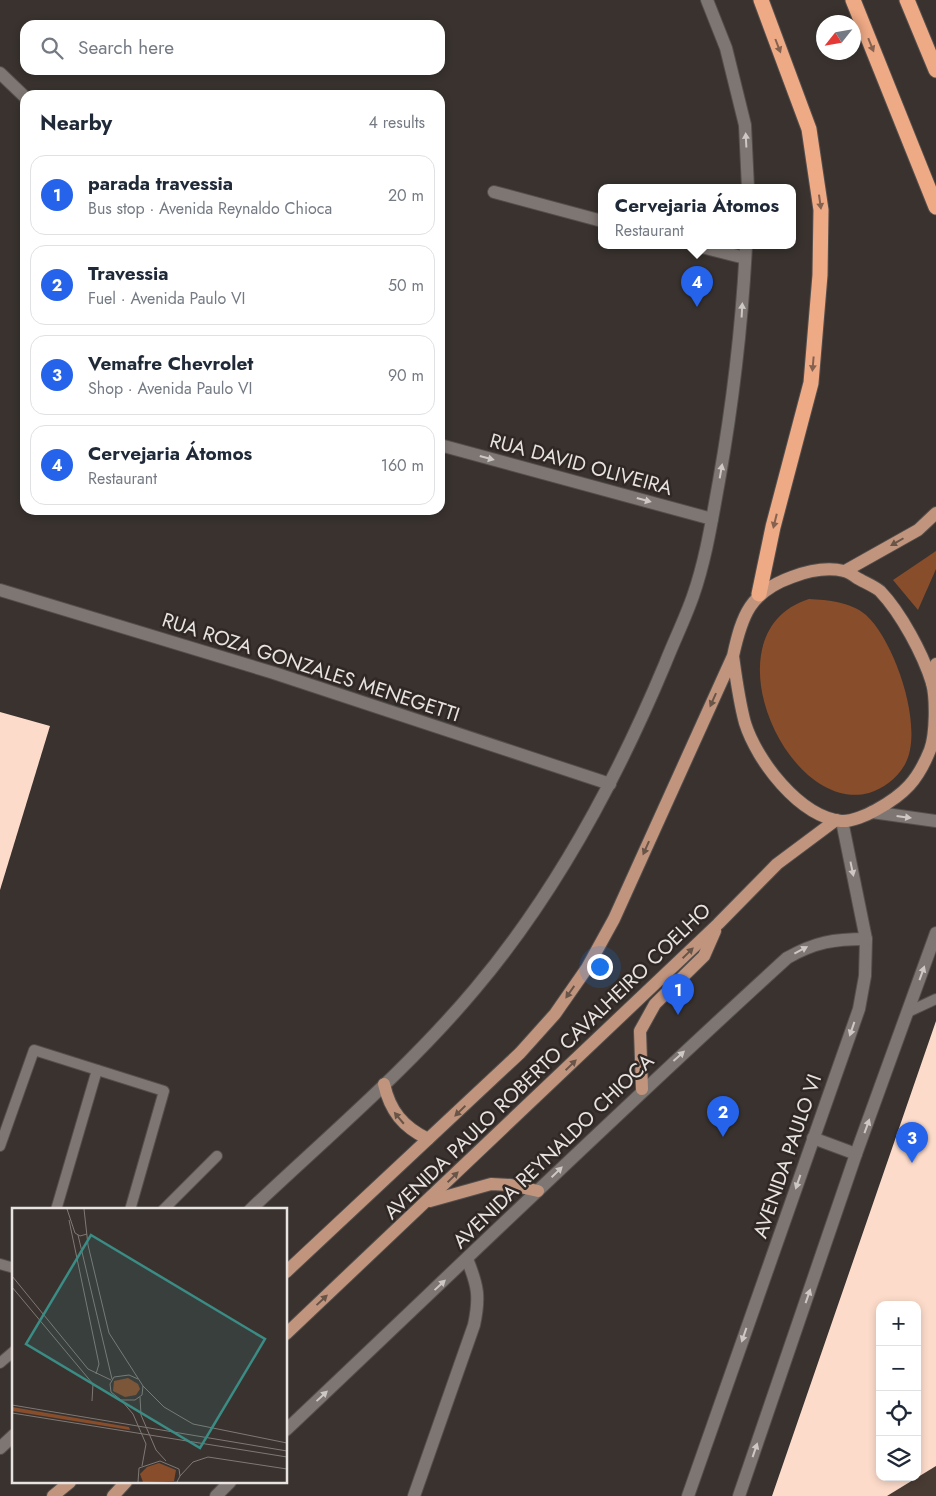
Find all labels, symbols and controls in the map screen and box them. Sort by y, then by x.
north arrow [816,15,861,60]
search box [20,20,445,75]
icon: search [38,34,66,62]
text: Search here [78,34,174,61]
one-way arrow [775,38,782,53]
one-way arrow [868,38,876,52]
text: Nearby [40,108,112,138]
text: 4 results [369,111,425,134]
one-way arrow [741,131,749,147]
text: parada travessia [88,170,233,197]
text: 1 [53,184,61,207]
text: 20 m [388,184,424,207]
popup [598,184,796,249]
text: Cervejaria Átomos [615,192,779,219]
one-way arrow [816,194,824,210]
text: Bus stop · Avenida Reynaldo Chioca [88,197,332,220]
text: Restaurant [615,219,684,242]
text: Travessia [88,260,169,287]
pin: 4 [681,266,713,307]
text: 2 [52,274,62,297]
text: 50 m [388,274,424,297]
text: Fuel · Avenida Paulo VI [88,287,245,310]
one-way arrow [739,302,747,318]
text: Vemafre Chevrolet [88,350,253,377]
one-way arrow [808,356,816,372]
text: 3 [52,364,62,387]
text: 90 m [388,364,424,387]
text: Shop · Avenida Paulo VI [88,377,252,400]
street label: RUA DAVID OLIVEIRA [486,426,676,503]
text: Cervejaria Átomos [88,440,252,467]
text: 4 [51,454,63,477]
text: 160 m [381,454,424,477]
one-way arrow [480,454,495,462]
one-way arrow [717,462,725,478]
text: Restaurant [88,467,157,490]
one-way arrow [637,497,652,505]
one-way arrow [770,514,778,529]
one-way arrow [891,537,904,546]
street label: RUA ROZA GONZALES MENEGETTI [158,606,463,729]
one-way arrow [708,693,716,707]
one-way arrow [896,813,912,821]
one-way arrow [641,841,649,855]
one-way arrow [849,862,857,878]
street label: AVENIDA PAULO ROBERTO CAVALHEIRO COELHO [377,896,717,1226]
one-way arrow [794,946,808,954]
one-way arrow [682,947,694,959]
your location [587,954,613,980]
one-way arrow [918,965,926,980]
pin: 1 [662,974,694,1015]
one-way arrow [565,985,575,999]
one-way arrow [848,1021,855,1036]
street label: AVENIDA REYNALDO CHIOCA [446,1047,661,1256]
one-way arrow [672,1051,685,1062]
one-way arrow [564,1059,576,1071]
street label: AVENIDA PAULO VI [746,1070,829,1242]
pin: 2 [707,1096,739,1137]
one-way arrow [454,1105,466,1117]
one-way arrow [393,1111,404,1124]
one-way arrow [863,1118,871,1133]
pin: 3 [896,1122,928,1163]
one-way arrow [551,1166,563,1178]
one-way arrow [447,1171,459,1183]
one-way arrow [794,1175,802,1190]
inset map [12,1208,288,1484]
one-way arrow [434,1279,446,1291]
one-way arrow [804,1288,812,1303]
one-way arrow [316,1294,328,1306]
map controls [876,1301,921,1481]
button: + [876,1301,921,1346]
one-way arrow [740,1328,748,1343]
button: − [876,1346,921,1391]
one-way arrow [315,1390,327,1402]
button: locate [876,1391,921,1436]
button: layers [876,1436,921,1481]
one-way arrow [751,1442,759,1457]

